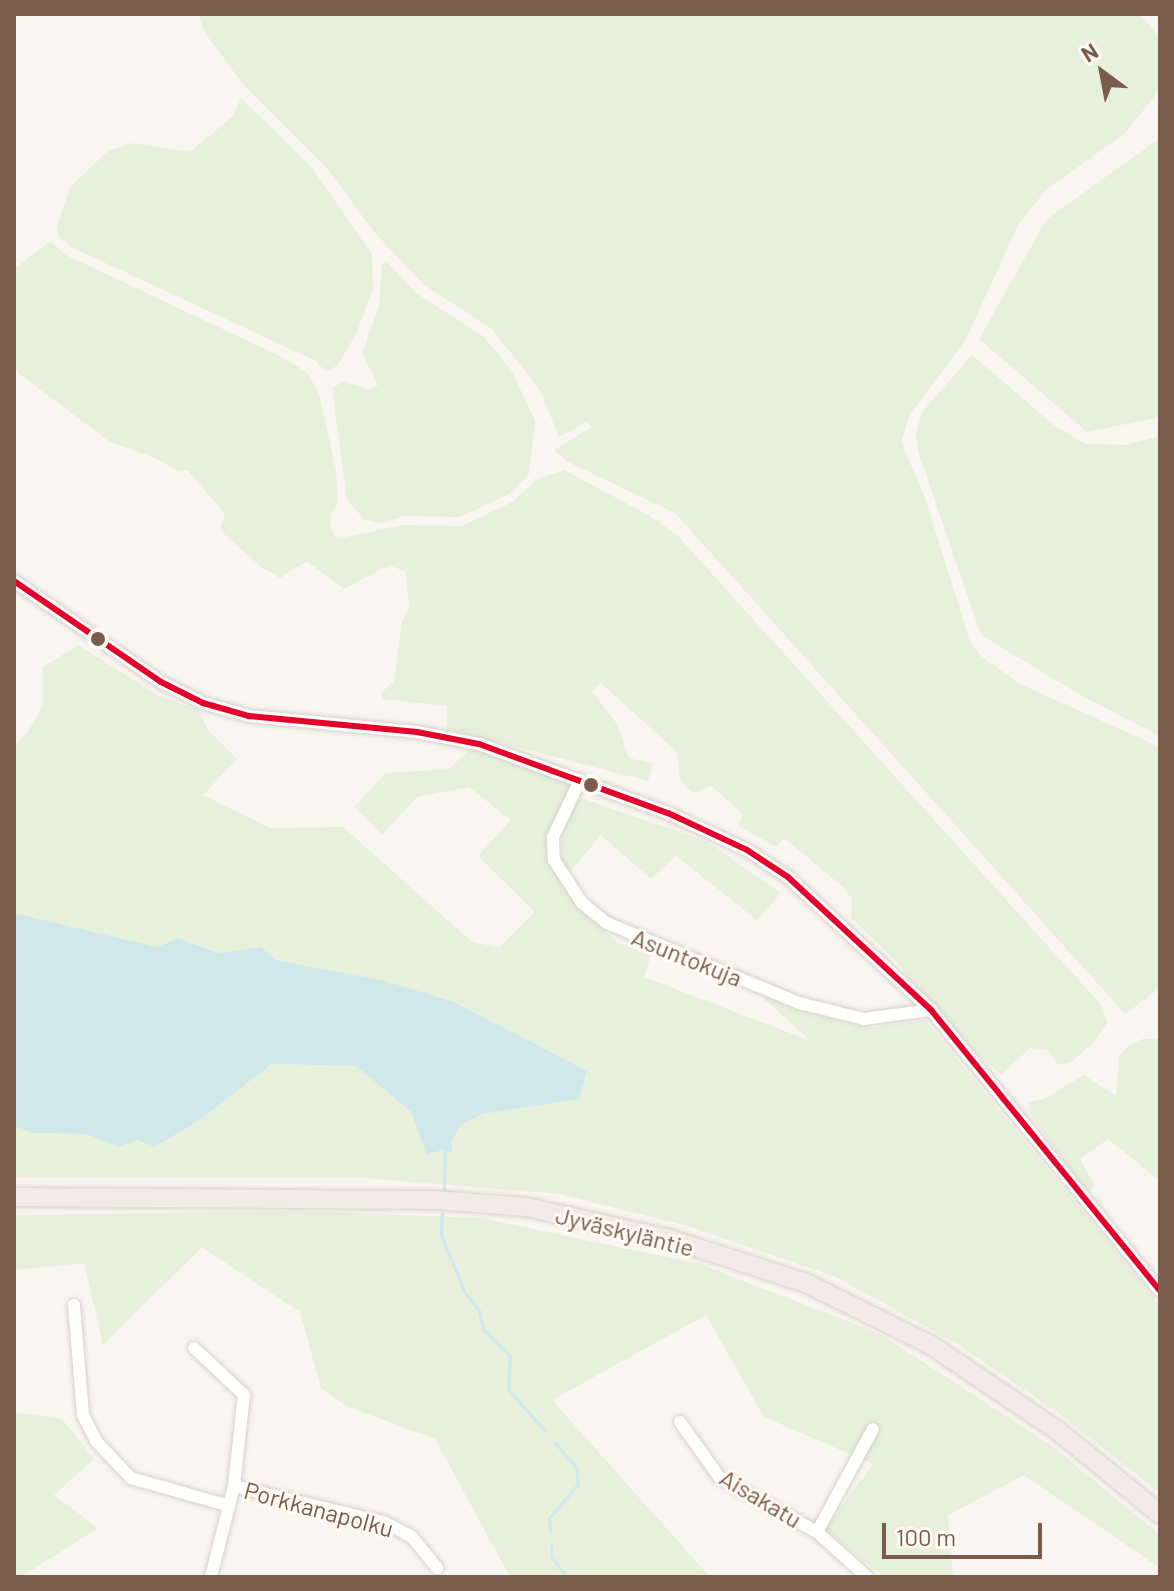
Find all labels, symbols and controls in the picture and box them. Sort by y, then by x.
north arrow [1062,32,1142,112]
text: N [1076,37,1102,67]
unlabelled marker [90,631,106,647]
unlabelled marker [583,777,599,793]
street label: Asuntokuja [628,922,746,992]
street label: Jyväskyläntie [553,1200,697,1262]
street label: Aisakatu [715,1462,807,1534]
street label: Porkkanapolku [241,1475,397,1543]
scale bar [886,1507,1046,1557]
text: 100 m [896,1522,956,1551]

